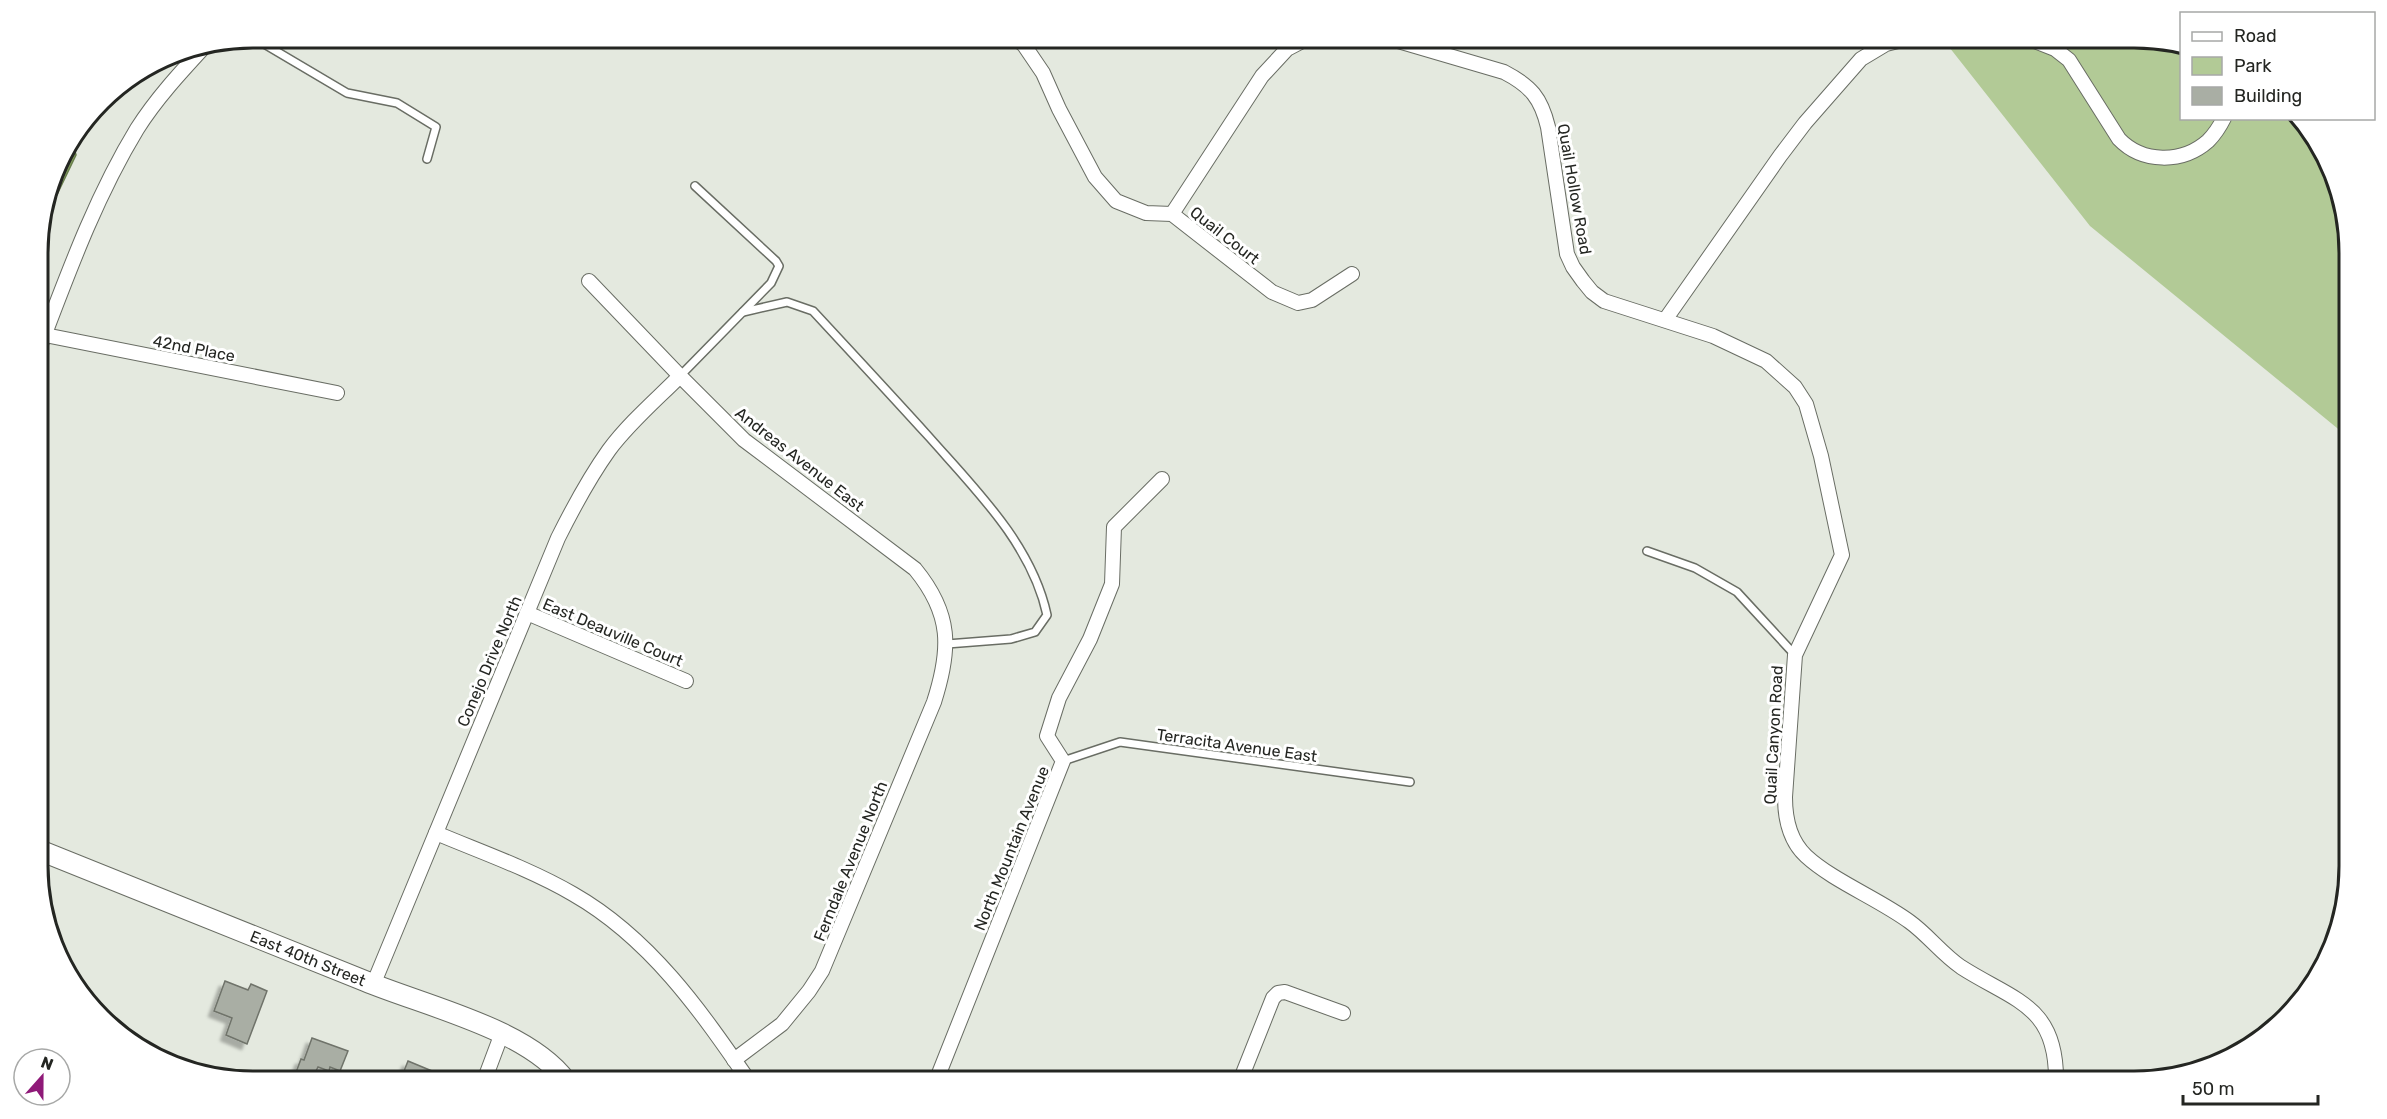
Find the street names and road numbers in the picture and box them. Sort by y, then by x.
street label: Quail Hollow Road [1554,122,1595,256]
street label: Quail Court [1186,202,1263,268]
street label: 42nd Place [151,331,237,366]
street label: Andreas Avenue East [732,403,868,516]
street label: Conejo Drive North [453,593,526,730]
street label: East Deauville Court [540,594,686,671]
street label: Quail Canyon Road [1760,665,1787,805]
street label: Terracita Avenue East [1156,725,1318,766]
street label: North Mountain Avenue [970,763,1053,933]
street label: Ferndale Avenue North [810,778,891,944]
street label: East 40th Street [247,927,368,990]

